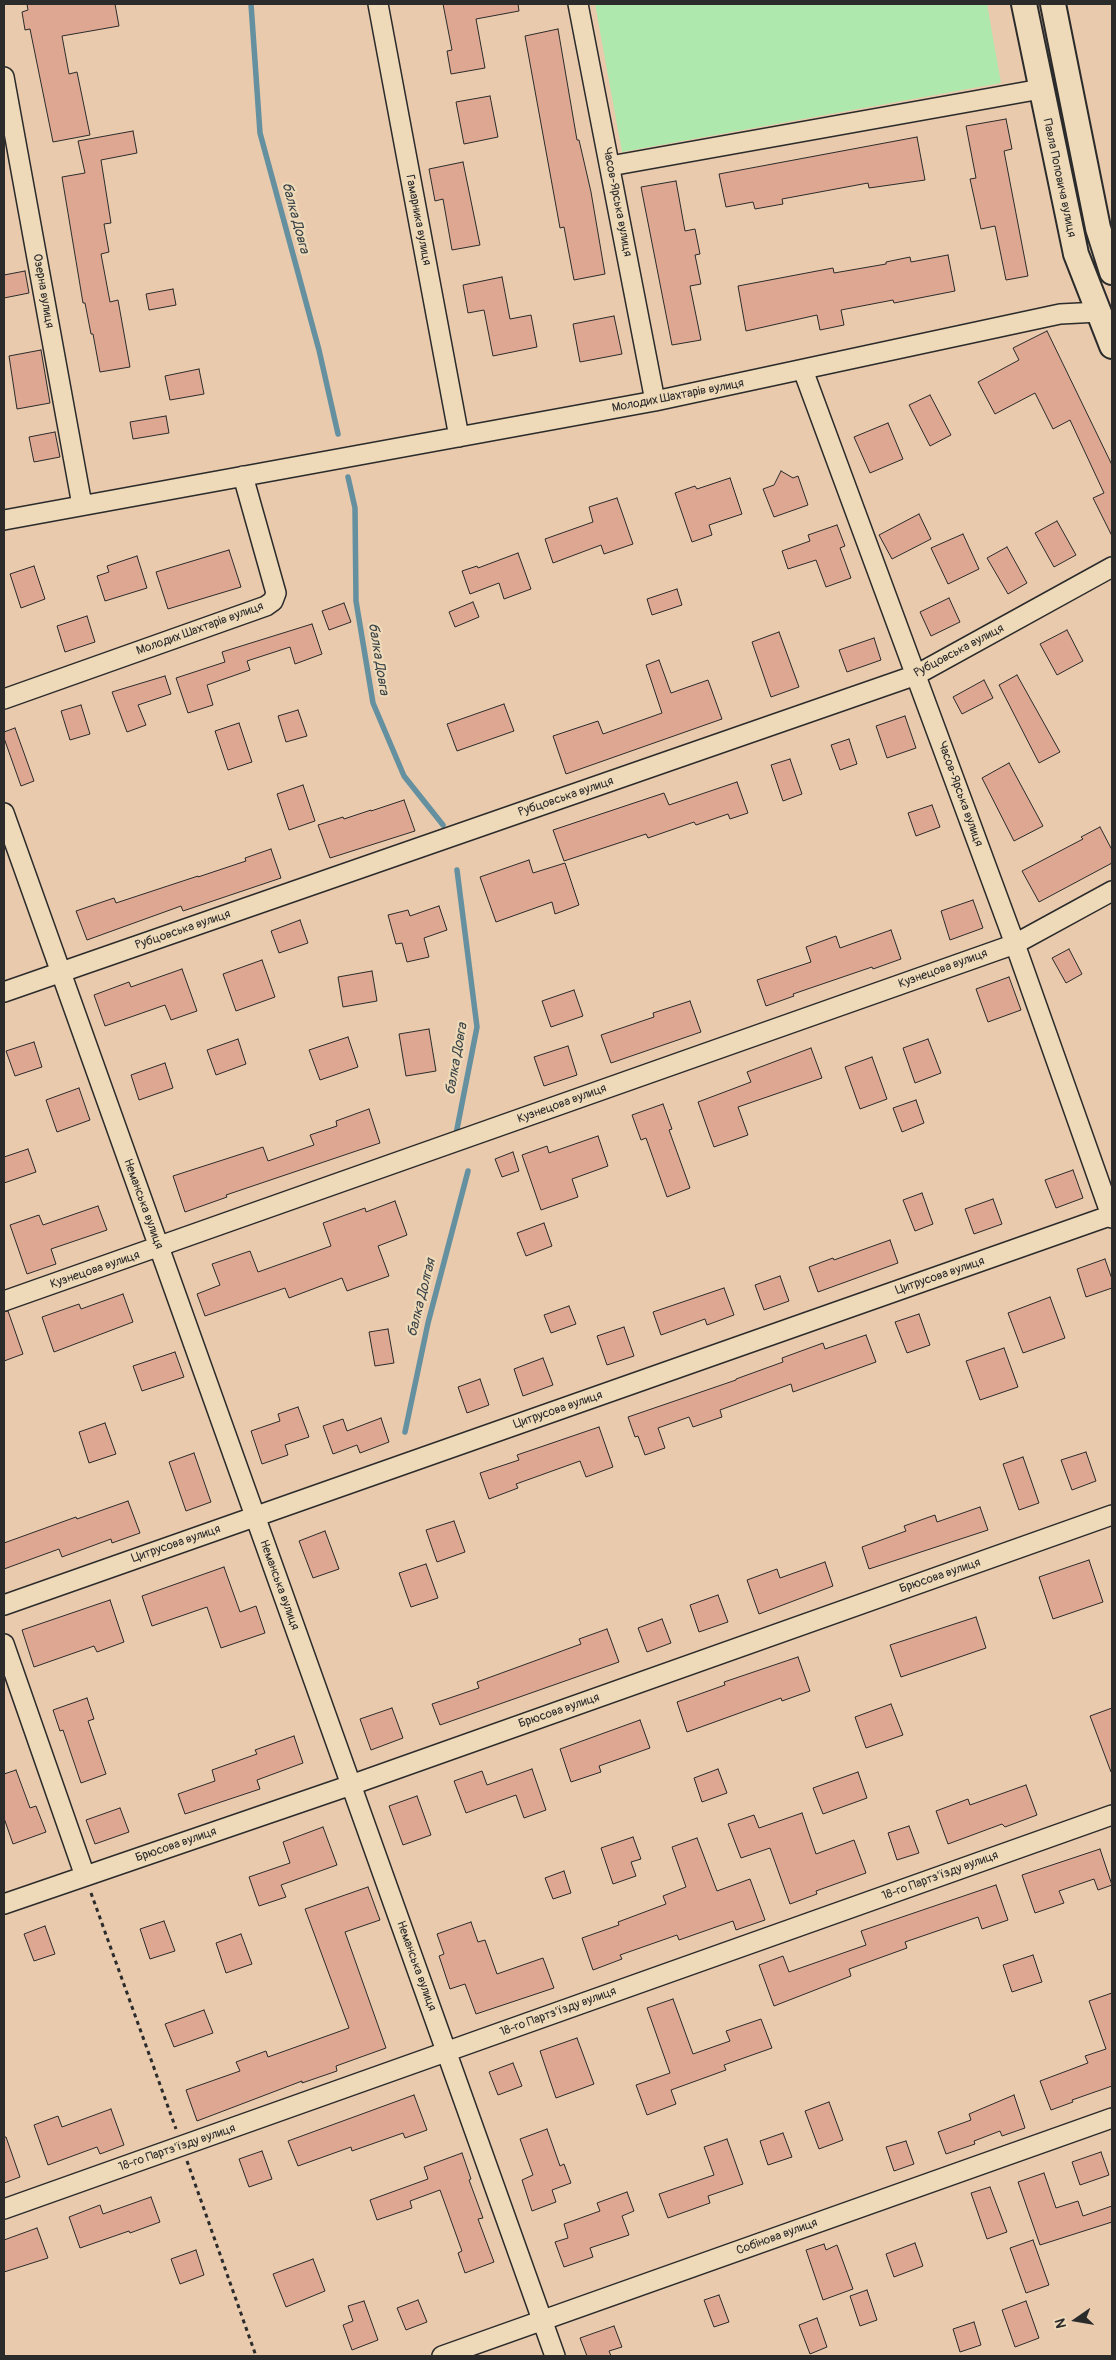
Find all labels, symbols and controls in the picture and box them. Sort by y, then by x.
street label: Павла Поповича вулиця [1039,117,1079,239]
street label: Часов-Ярська вулиця [599,146,635,258]
street label: Гамарника вулиця [402,173,434,267]
water label: балка Довга [277,181,313,255]
street label: Озерна вулиця [29,253,57,329]
street label: Молодих Шахтарів вулиця [611,376,745,416]
street label: Молодих Шахтарів вулиця [135,599,265,659]
street label: Рубцовська вулиця [912,621,1006,681]
water label: балка Довга [364,622,392,696]
street label: Часов-Ярська вулиця [934,739,986,849]
street label: Рубцовська вулиця [517,774,615,820]
street label: Рубцовська вулиця [134,907,232,953]
street label: Кузнецова вулиця [897,946,989,992]
water label: балка Довга [442,1022,472,1096]
street label: Кузнецова вулиця [516,1081,608,1127]
street label: Неманська вулиця [120,1157,166,1251]
street label: Кузнецова вулиця [48,1248,142,1292]
street label: Цитрусова вулиця [894,1254,986,1298]
water label: балка Долгая [404,1257,440,1339]
street label: Цитрусова вулиця [512,1388,604,1432]
street label: Цитрусова вулиця [130,1522,222,1566]
street label: Неманська вулиця [256,1538,302,1632]
street label: Брюсова вулиця [898,1555,982,1597]
street label: Брюсова вулиця [517,1690,601,1732]
street label: Брюсова вулиця [134,1824,218,1866]
street label: 18-го Партз’їзду вулиця [880,1848,1000,1904]
street label: Неманська вулиця [393,1919,439,2013]
street label: 18-го Партз’їзду вулиця [498,1984,618,2040]
street label: 18-го Партз’їзду вулиця [117,2121,237,2175]
street label: Собінова вулиця [734,2216,820,2258]
north arrow [1051,2295,1101,2345]
text: N [1052,2317,1070,2330]

